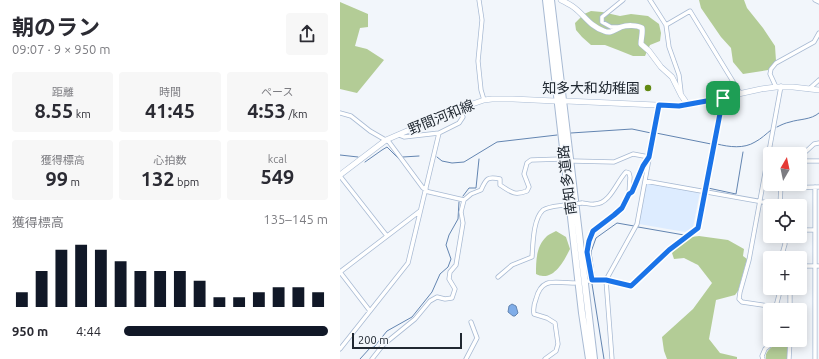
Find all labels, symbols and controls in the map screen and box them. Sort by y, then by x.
button: share [286,13,328,55]
text: 朝のラン [12,14,100,39]
text: 09:07 · 9 × 950 m [12,42,111,56]
place label: 知多大和幼稚園 [542,80,640,96]
pin [706,81,740,115]
marker: 知多大和幼稚園 [643,83,653,93]
text: 距離 [52,86,74,98]
text: 時間 [159,86,181,98]
text: ペース [261,86,294,98]
icon: arrive [712,87,734,109]
street label: 野間河和線 [406,96,476,138]
text: 8.55 [34,99,73,122]
text: 41:45 [145,99,195,122]
text: 4:53 [247,99,286,122]
text: km [73,108,91,120]
text: /km [286,108,308,120]
street label: 南知多道路 [555,144,579,216]
north arrow [763,147,807,191]
map controls [763,147,807,347]
text: kcal [268,153,287,165]
text: 獲得標高 [41,154,85,166]
text: 心拍数 [153,154,186,166]
text: 549 [260,165,294,188]
text: 99 [45,167,68,190]
text: 132 [141,167,174,190]
text: m [68,176,80,188]
text: bpm [174,176,199,188]
button: locate [763,199,807,243]
text: 135–145 m [263,212,328,226]
text: 獲得標高 [12,215,64,229]
button: + [763,251,807,295]
button: − [763,303,807,347]
text: 950 m [12,324,48,338]
text: 4:44 [76,324,101,338]
scale bar [352,331,462,350]
text: 200 m [358,334,389,346]

